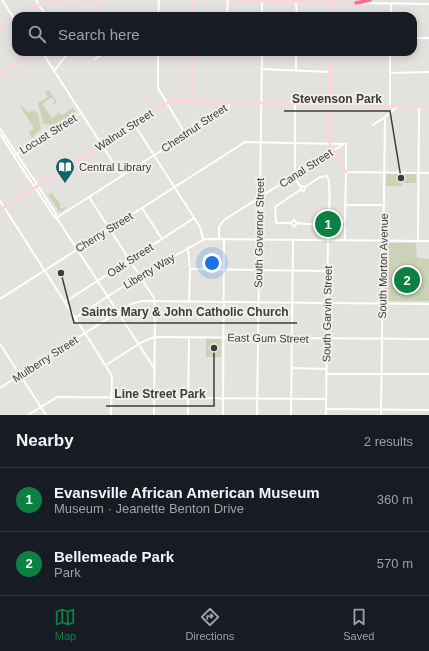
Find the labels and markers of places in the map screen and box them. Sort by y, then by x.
callout: Stevenson Park [284,87,390,111]
library icon: Central Library [54,156,76,184]
place label: Central Library [79,161,152,173]
pin: 1 [315,209,341,239]
pin: 2 [394,265,420,295]
callout: Saints Mary & John Catholic Church [74,299,297,323]
callout: Line Street Park [106,382,214,406]

